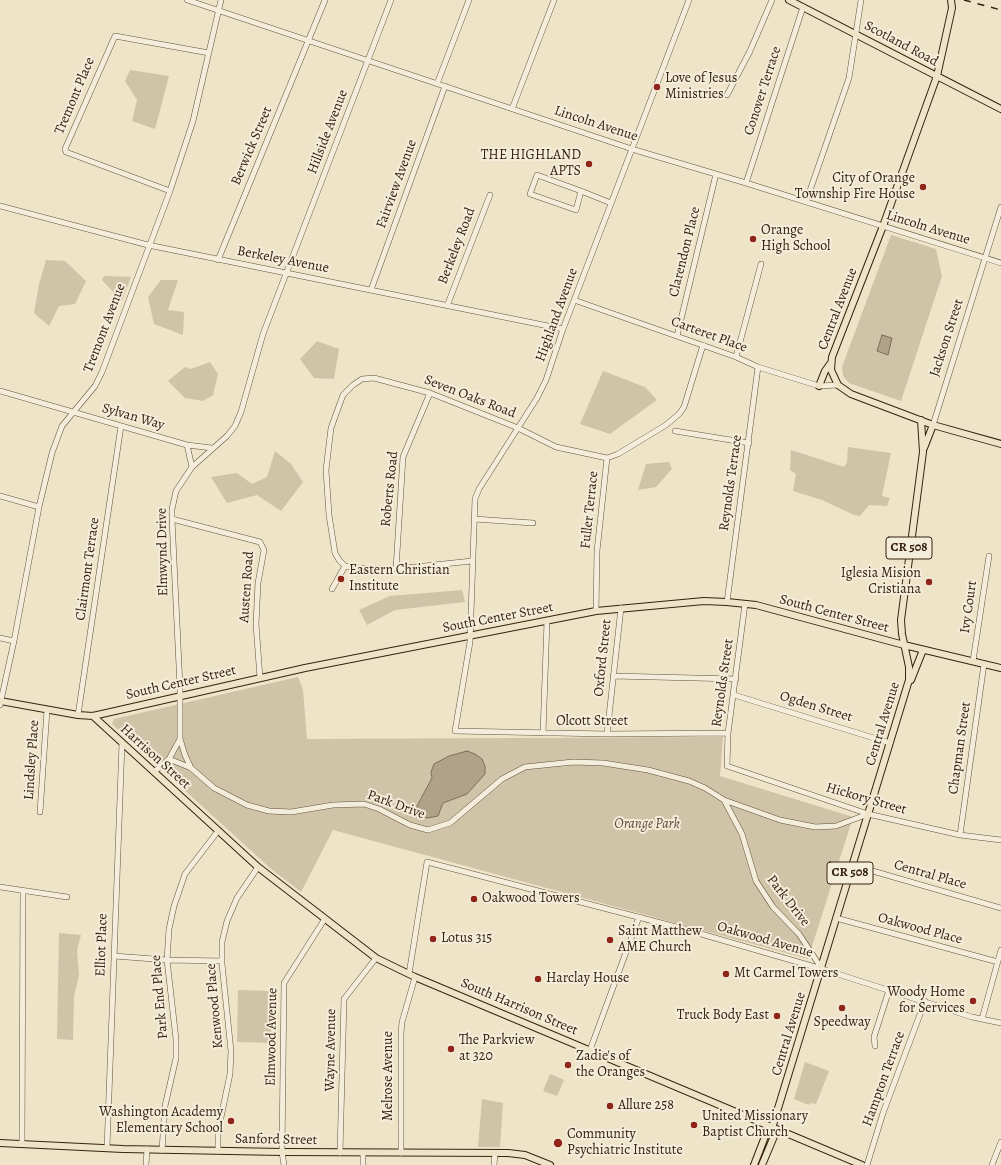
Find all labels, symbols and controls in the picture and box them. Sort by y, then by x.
street label: Scotland Road [861,17,941,71]
street label: Conover Terrace [741,44,785,138]
street label: Tremont Place [51,55,99,137]
place label: Love of Jesus Ministries [665,71,737,104]
marker: Love of Jesus Ministries [652,82,662,92]
street label: Hillside Avenue [304,87,352,177]
street label: Lincoln Avenue [552,103,640,145]
street label: Berwick Street [228,104,276,188]
street label: Fairview Avenue [373,137,421,231]
place label: THE HIGHLAND APTS [481,148,581,180]
marker: THE HIGHLAND APTS [584,159,594,169]
place label: City of Orange Township Fire House [795,171,915,204]
marker: City of Orange Township Fire House [918,182,928,192]
street label: Berkeley Road [435,205,479,287]
street label: Clarendon Place [666,205,704,299]
street label: Lincoln Avenue [884,207,972,249]
place label: Orange High School [761,223,831,256]
marker: Orange High School [748,234,758,244]
street label: Berkeley Avenue [236,243,330,277]
street label: Highland Avenue [532,266,582,364]
street label: Central Avenue [815,266,861,352]
street label: Tremont Avenue [80,281,130,375]
street label: Jackson Street [926,297,968,379]
street label: Carteret Place [669,313,749,357]
street label: Seven Oaks Road [422,372,518,422]
street label: Sylvan Way [100,400,166,434]
street label: Reynolds Terrace [716,434,746,532]
street label: Roberts Road [378,450,402,528]
street label: Fuller Terrace [578,470,602,550]
street label: Elmwynd Drive [154,508,172,596]
street label: Clairmont Terrace [72,516,104,622]
road number: CR 508 [886,537,932,559]
street label: Austen Road [236,551,258,623]
place label: Eastern Christian Institute [349,563,450,596]
place label: Iglesia Mision Cristiana [841,566,921,598]
marker: Eastern Christian Institute [336,574,346,584]
marker: Iglesia Mision Cristiana [924,577,934,587]
street label: Ivy Court [957,580,981,634]
street label: South Center Street [778,591,890,637]
street label: South Center Street [441,599,555,637]
street label: Oxford Street [591,619,615,697]
street label: Reynolds Street [708,638,738,728]
street label: South Center Street [124,662,238,704]
street label: Central Avenue [862,680,904,768]
street label: Ogden Street [778,688,854,726]
street label: Chapman Street [945,701,975,795]
street label: Olcott Street [556,714,628,730]
street label: Lindsley Place [21,719,43,801]
street label: Harrison Street [116,721,194,793]
street label: Hickory Street [824,779,908,819]
street label: Park Drive [365,787,427,823]
park label: Orange Park [614,817,680,833]
street label: Central Place [892,857,968,893]
road number: CR 508 [827,862,873,884]
street label: Park Drive [763,872,813,930]
place label: Oakwood Towers [482,891,580,907]
marker: Oakwood Towers [469,894,479,904]
street label: Oakwood Place [876,910,964,948]
street label: Elliot Place [93,913,111,977]
street label: Oakwood Avenue [715,918,815,962]
place label: Saint Matthew AME Church [618,924,702,956]
place label: Lotus 315 [441,931,492,947]
marker: Lotus 315 [428,934,438,944]
marker: Saint Matthew AME Church [605,935,615,945]
street label: Park End Place [148,954,172,1040]
street label: Kenwood Place [203,963,227,1049]
place label: Mt Carmel Towers [734,966,838,982]
marker: Mt Carmel Towers [721,969,731,979]
place label: Harclay House [546,971,629,987]
marker: Harclay House [533,974,543,984]
street label: South Harrison Street [458,975,580,1039]
place label: Woody Home for Services [887,985,965,1018]
street label: Elmwood Avenue [263,988,281,1086]
street label: Central Avenue [768,990,810,1078]
marker: Woody Home for Services [968,996,978,1006]
marker: Speedway [837,1003,847,1013]
street label: Wayne Avenue [322,1008,340,1092]
place label: Truck Body East [677,1008,769,1024]
marker: Truck Body East [772,1011,782,1021]
place label: Speedway [813,1015,871,1031]
street label: Hampton Terrace [859,1029,909,1129]
street label: Melrose Avenue [381,1031,397,1121]
place label: The Parkview at 320 [459,1033,535,1066]
marker: The Parkview at 320 [446,1044,456,1054]
place label: Zadie's of the Oranges [576,1049,645,1082]
marker: Zadie's of the Oranges [563,1060,573,1070]
place label: Allure 258 [618,1098,674,1114]
marker: Allure 258 [605,1101,615,1111]
place label: Washington Academy Elementary School [99,1105,223,1138]
place label: United Missionary Baptist Church [702,1109,808,1142]
marker: Washington Academy Elementary School [226,1116,236,1126]
marker: United Missionary Baptist Church [689,1120,699,1130]
place label: Community Psychiatric Institute [567,1127,683,1160]
street label: Sanford Street [235,1131,317,1149]
marker: Community Psychiatric Institute [552,1137,564,1149]

